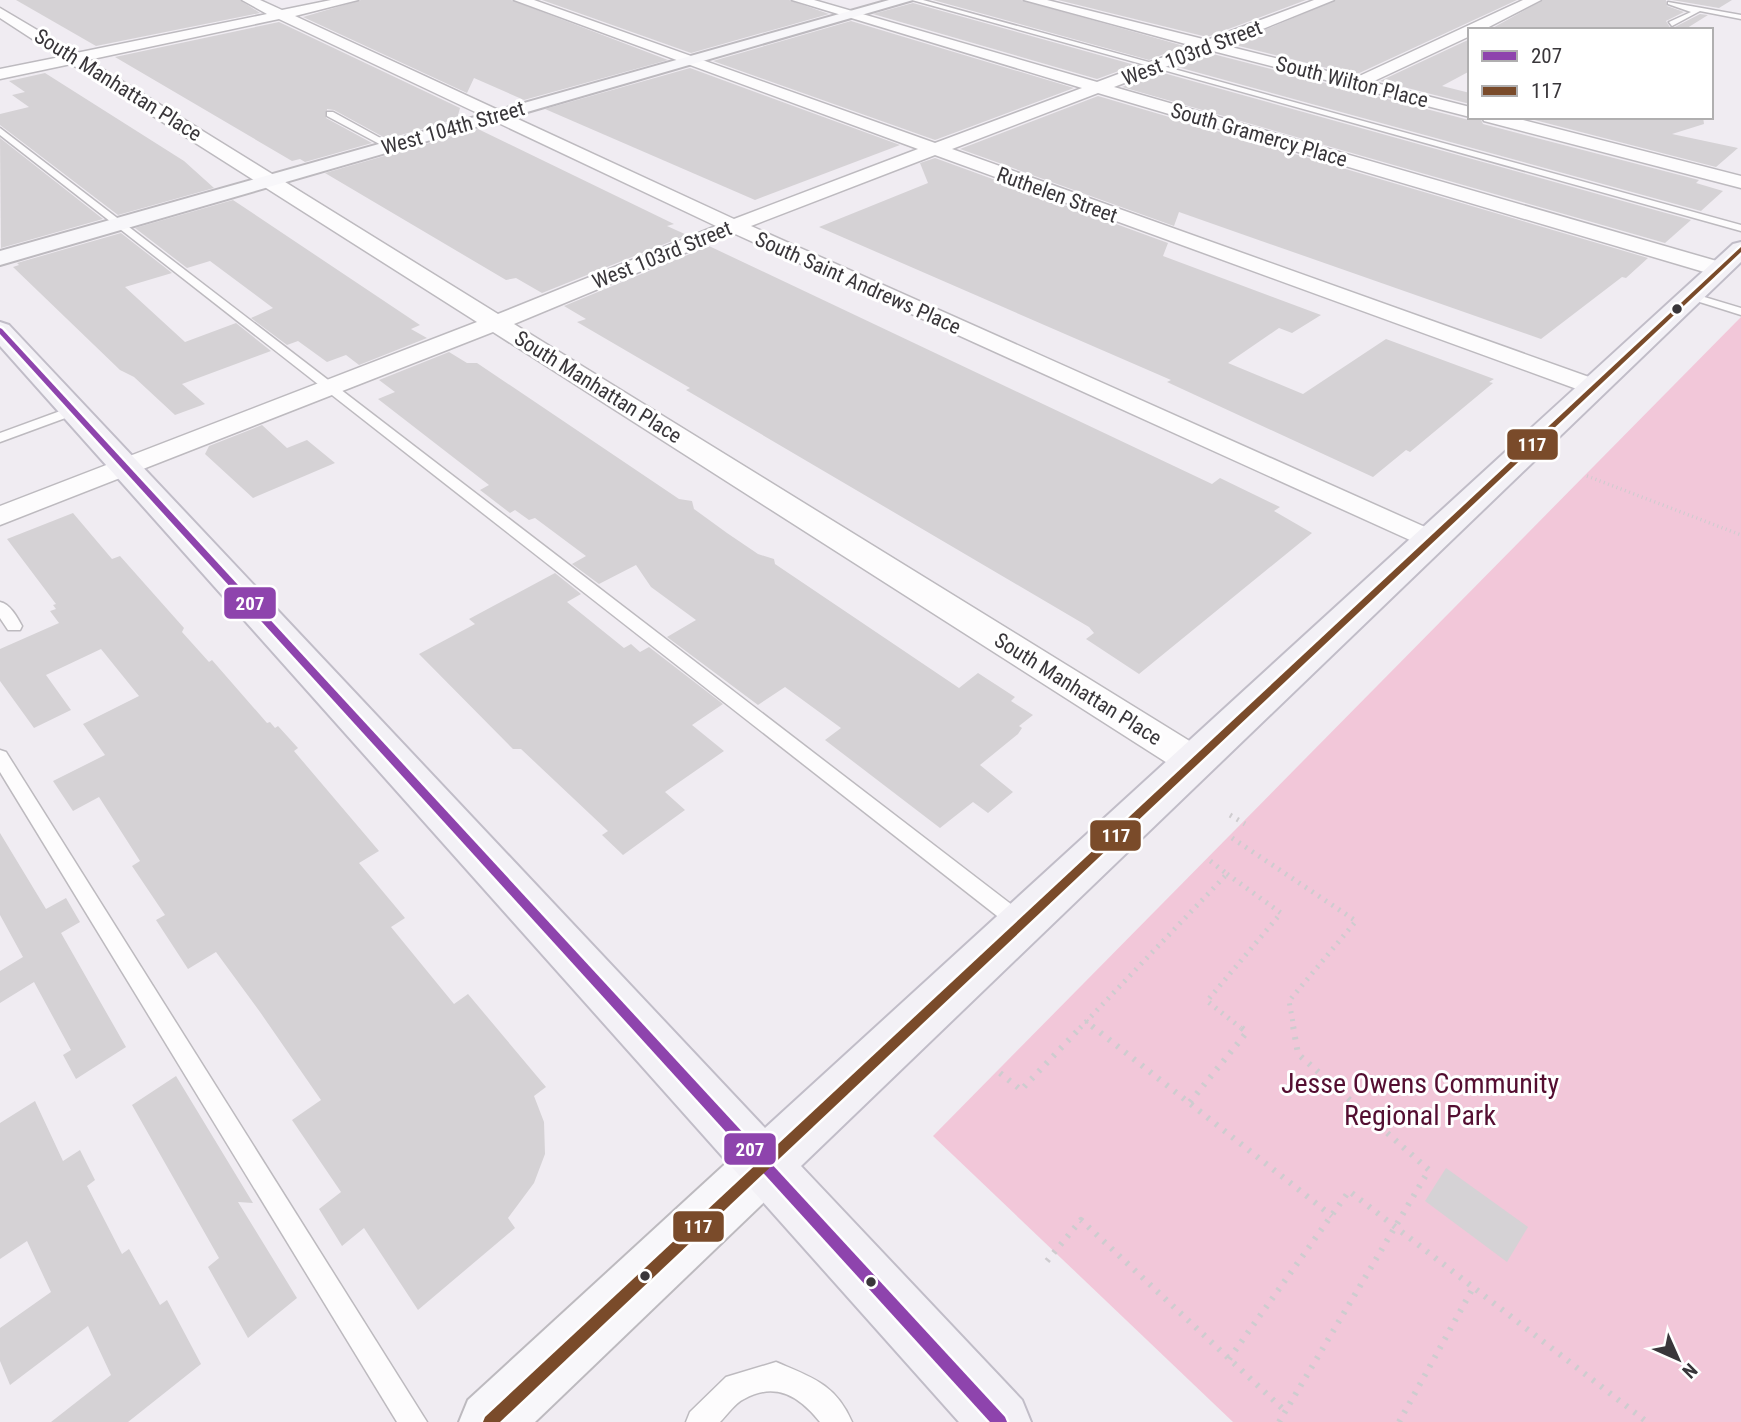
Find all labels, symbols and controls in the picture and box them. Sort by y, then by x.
street label: West 103rd Street [1119,15,1265,91]
street label: South Manhattan Place [30,24,206,146]
legend [1468,28,1713,119]
text: 207 [1531,44,1562,68]
street label: South Wilton Place [1273,51,1431,113]
text: 117 [1531,79,1562,103]
street label: West 104th Street [379,96,527,160]
street label: South Gramercy Place [1168,98,1350,172]
street label: Ruthelen Street [994,162,1120,228]
street label: West 103rd Street [589,216,735,294]
street label: South Saint Andrews Place [751,227,965,339]
unlabelled marker [1670,302,1684,316]
street label: South Manhattan Place [510,326,686,448]
line badge: 117 [1506,428,1559,461]
text: 117 [1518,433,1546,456]
line badge: 207 [223,586,277,620]
text: 207 [236,592,264,615]
street label: South Manhattan Place [990,628,1166,750]
line badge: 117 [1089,819,1142,852]
text: 117 [1102,824,1130,847]
park label: Jesse Owens Community Regional Park [1281,1067,1559,1132]
line badge: 207 [723,1132,777,1166]
text: 207 [736,1138,764,1161]
line badge: 117 [672,1210,725,1243]
text: 117 [684,1215,712,1238]
unlabelled marker [638,1269,652,1283]
unlabelled marker [864,1275,878,1289]
north arrow [1643,1324,1713,1394]
text: N [1677,1358,1702,1383]

